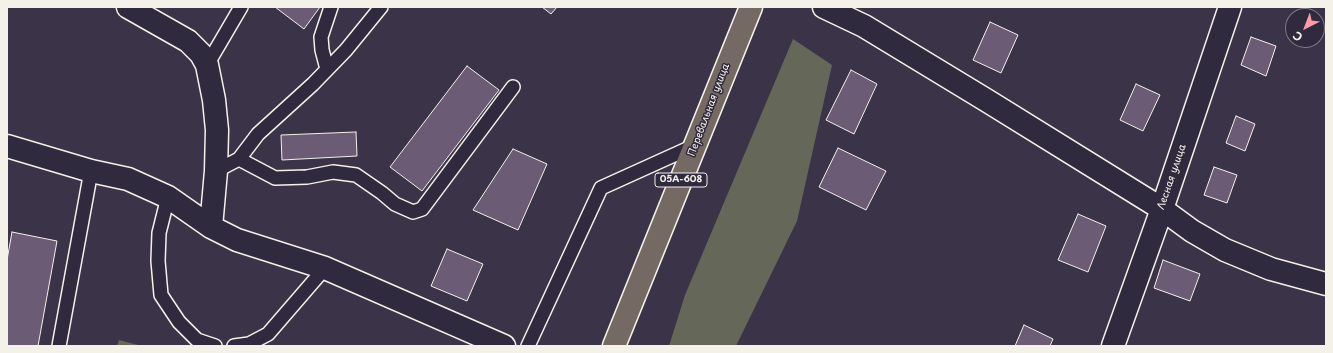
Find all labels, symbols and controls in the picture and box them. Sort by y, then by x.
north arrow [1285,8,1325,48]
text: С [1289,27,1306,46]
street label: Перевальная улица [686,62,732,158]
street label: Лесная улица [1155,143,1189,211]
road number: 05А-608 [655,173,707,187]

